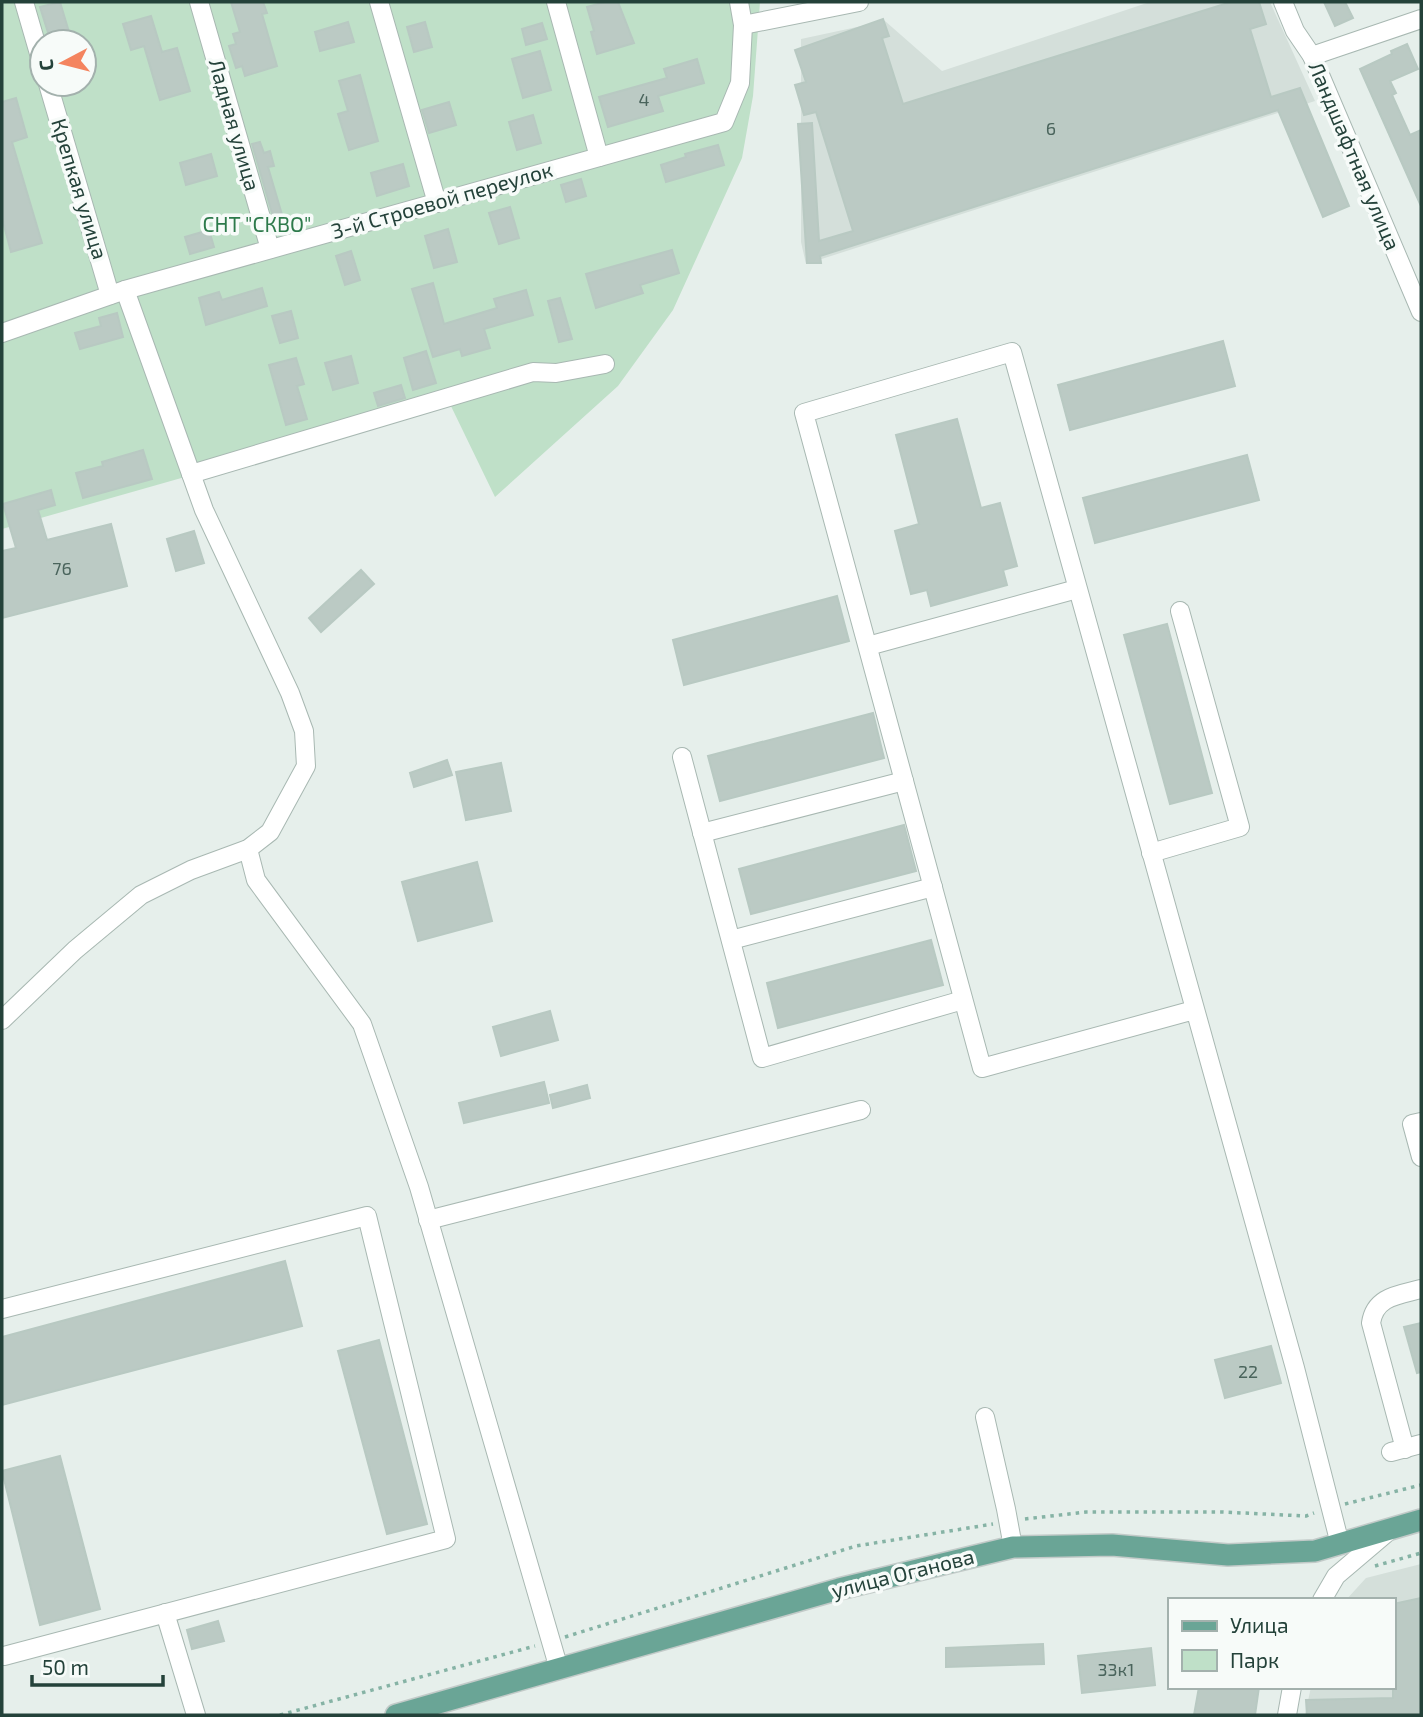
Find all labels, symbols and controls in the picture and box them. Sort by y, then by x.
north arrow [28,28,98,98]
street label: Ладная улица [204,56,266,194]
street label: Ландшафтная улица [1303,57,1406,254]
text: С [34,58,58,72]
house number: 4 [638,88,650,110]
street label: Крепкая улица [46,115,114,262]
house number: 6 [1046,117,1056,139]
street label: 3-й Строевой переулок [328,156,555,244]
park label: СНТ "СКВО" [202,211,312,236]
house number: 76 [52,557,72,579]
house number: 22 [1238,1360,1258,1382]
street label: улица Оганова [829,1543,977,1603]
legend [1168,1598,1395,1689]
text: Улица [1230,1612,1289,1637]
scale bar [32,1644,163,1688]
text: Парк [1230,1647,1279,1672]
text: 50 m [42,1654,89,1679]
house number: 33к1 [1098,1658,1134,1680]

